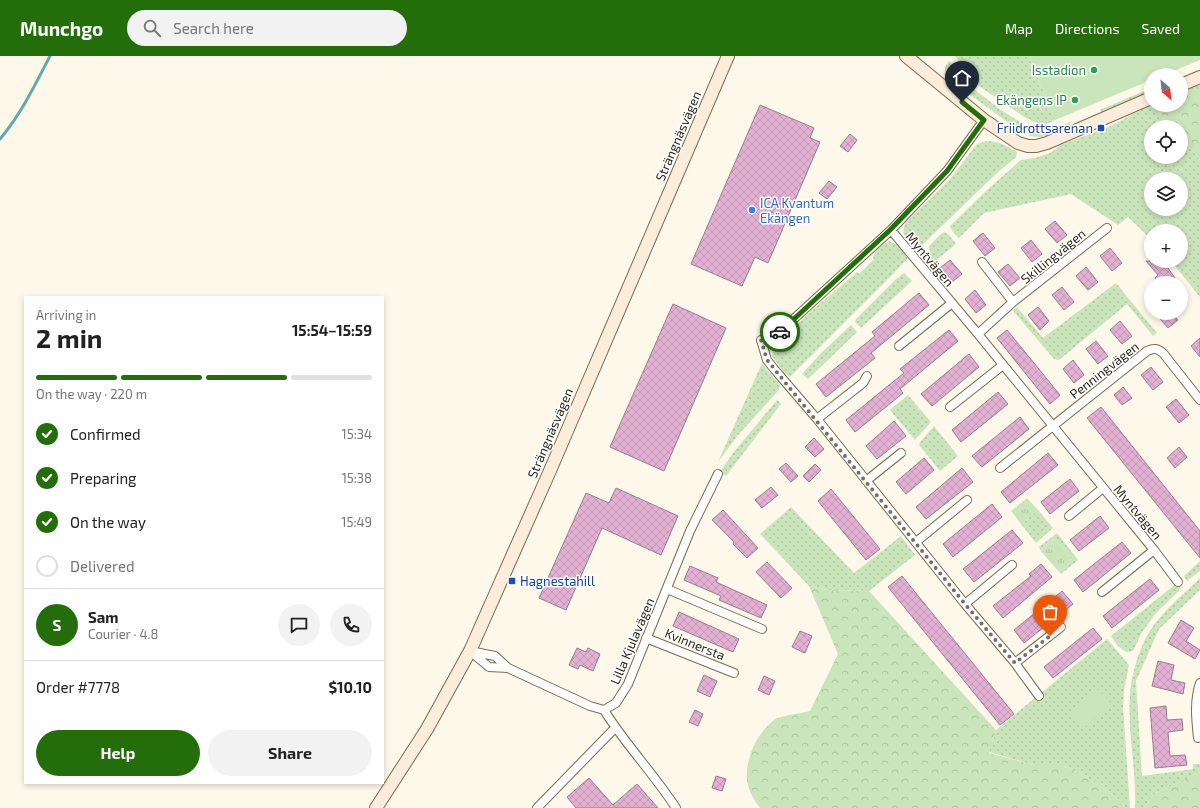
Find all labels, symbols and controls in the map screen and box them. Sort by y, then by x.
search box [127,10,407,46]
text: Munchgo [20,17,103,40]
icon: search [141,17,163,39]
text: Search here [173,19,254,37]
text: Map [1005,20,1033,37]
text: Directions [1055,20,1120,37]
text: Saved [1142,20,1180,37]
pin [945,61,979,102]
place label: Isstadion [1032,62,1086,78]
marker: Isstadion [1089,65,1099,75]
icon: home [951,67,973,89]
north arrow [1144,68,1188,112]
map controls [1144,68,1188,320]
street label: Strängnäsvägen [652,89,704,183]
place label: Ekängens IP [996,92,1067,108]
marker: Ekängens IP [1070,95,1080,105]
place label: Friidrottsarenan [997,120,1093,136]
button: locate [1144,120,1188,164]
marker: Friidrottsarenan [1096,123,1106,133]
button: layers [1144,172,1188,216]
place label: ICA Kvantum Ekängen [760,195,834,226]
marker: ICA Kvantum Ekängen [747,205,757,215]
button: + [1144,224,1188,268]
street label: Skillingvägen [1017,225,1089,287]
street label: Myntvägen [903,228,957,290]
button: − [1144,276,1188,320]
text: Arriving in [36,307,96,323]
courier [760,312,800,352]
text: 15:54–15:59 [292,321,372,339]
icon: car [769,321,791,343]
text: 2 min [36,322,102,353]
street label: Penningvägen [1066,338,1142,402]
text: On the way · 220 m [36,386,147,402]
street label: Strängnäsvägen [524,386,576,480]
icon: check [36,423,58,445]
text: Confirmed [70,425,141,443]
text: 15:34 [342,426,372,442]
icon: check [36,467,58,489]
text: Preparing [70,469,136,487]
text: 15:38 [342,470,372,486]
street label: Myntvägen [1111,481,1165,543]
icon: check [36,511,58,533]
text: On the way [70,513,146,531]
text: 15:49 [341,514,372,530]
text: Delivered [70,557,135,575]
place label: Hagnestahill [520,573,595,589]
marker: Hagnestahill [507,576,517,586]
street label: Lilla Kjulavägen [607,595,657,687]
pin [1033,595,1067,636]
icon: bag [1039,601,1061,623]
button: chat [278,604,320,646]
button: phone [330,604,372,646]
text: Sam [88,608,119,626]
text: S [53,616,61,634]
street label: Kvinnersta [663,625,727,663]
text: Courier · 4.8 [88,626,158,642]
text: Order #7778 [36,678,120,696]
text: $10.10 [328,678,372,696]
button: Help [36,730,200,776]
button: Share [208,730,372,776]

